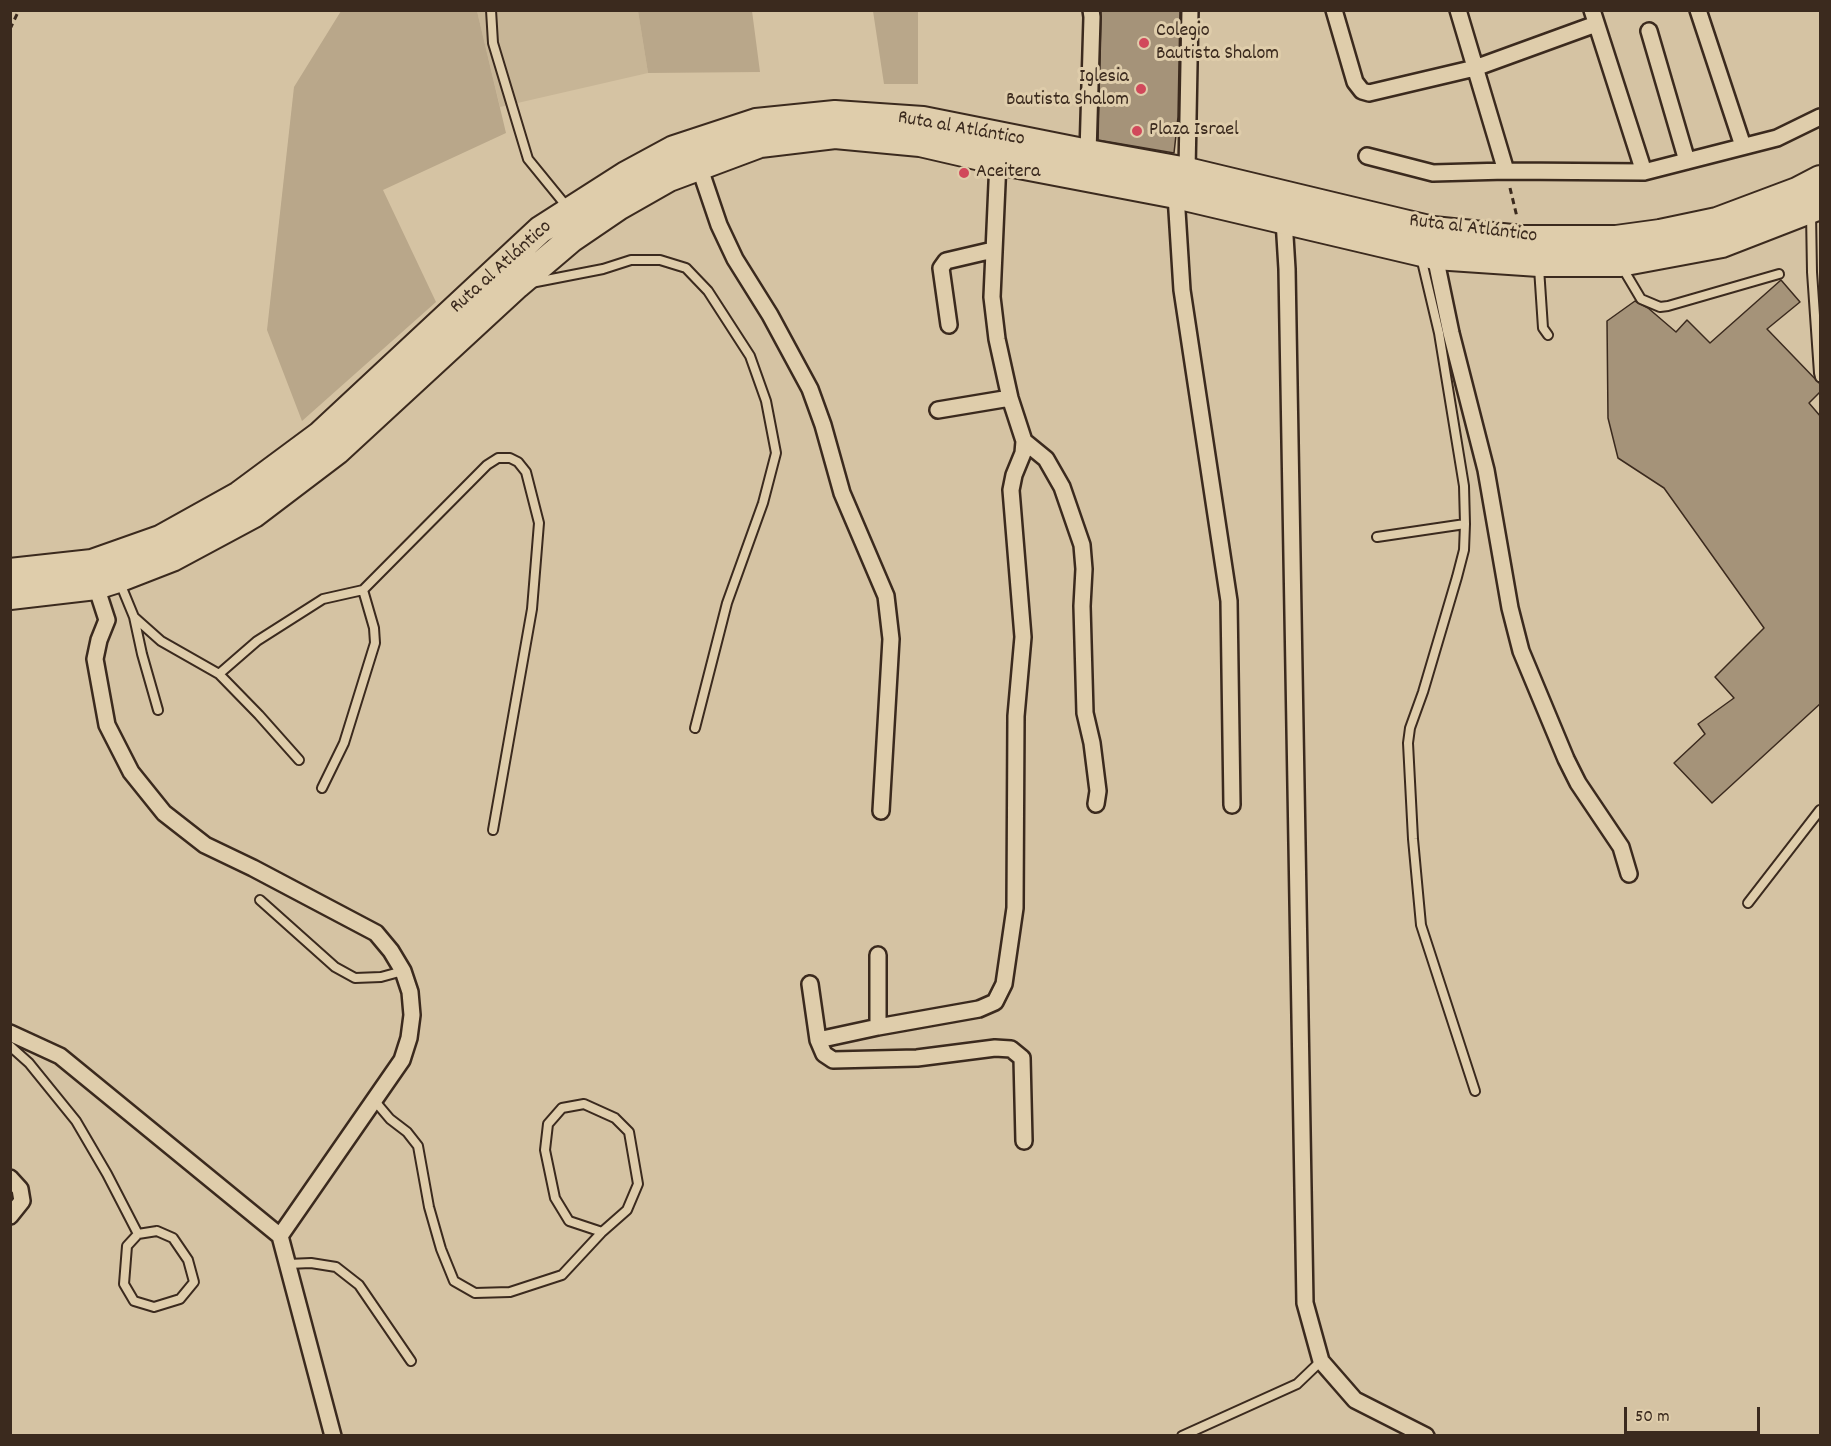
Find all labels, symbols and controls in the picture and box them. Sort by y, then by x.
place label: Colegio Bautista Shalom [1156,20,1279,67]
marker: Colegio Bautista Shalom [1137,36,1151,50]
place label: Iglesia Bautista Shalom [1006,66,1129,113]
marker: Iglesia Bautista Shalom [1134,82,1148,96]
street label: Ruta al Atlántico [896,107,1026,153]
place label: Plaza Israel [1149,119,1239,143]
marker: Plaza Israel [1130,124,1144,138]
place label: Aceitera [976,161,1040,185]
marker: Aceitera [957,166,971,180]
street label: Ruta al Atlántico [1408,210,1538,250]
street label: Ruta al Atlántico [446,216,558,320]
scale bar [1627,1395,1764,1433]
text: 50 m [1635,1405,1670,1430]

